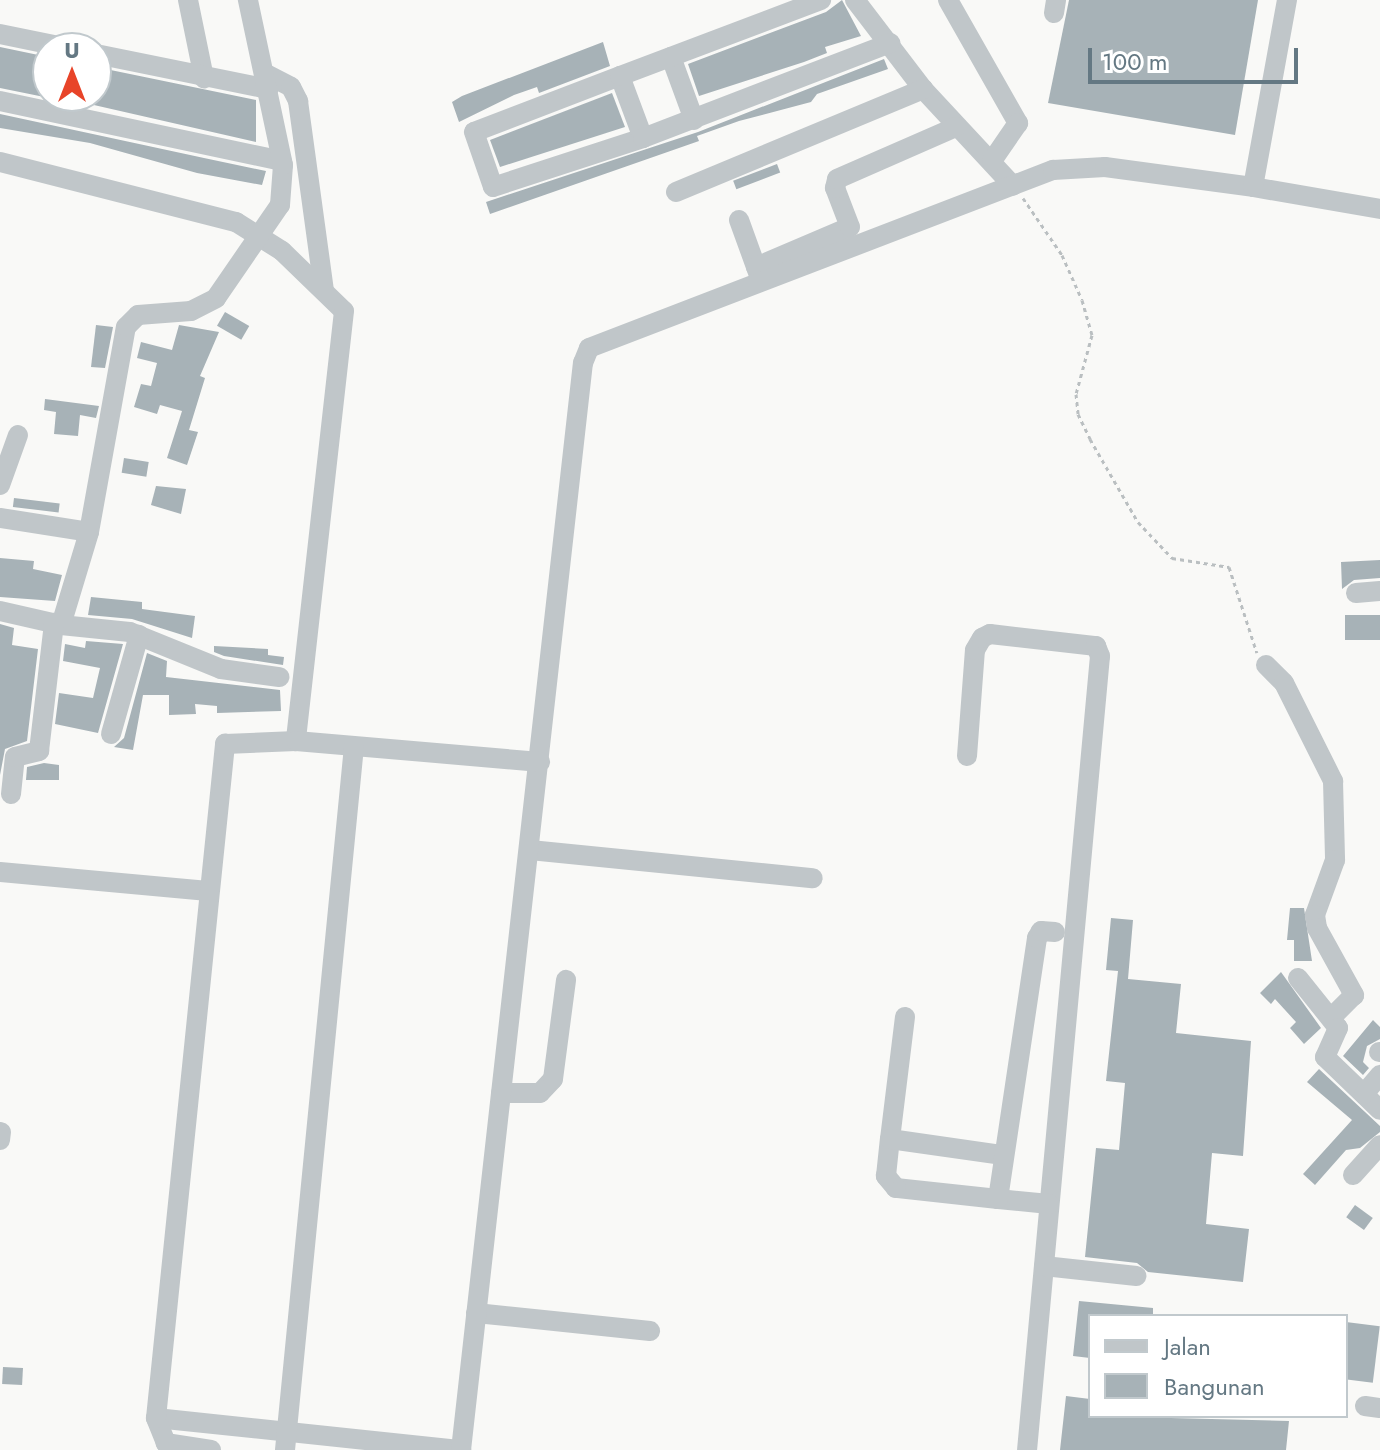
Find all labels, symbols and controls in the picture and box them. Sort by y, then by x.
north arrow [32,32,112,112]
scale bar [1092,32,1302,82]
text: U [64,34,80,66]
text: 100 m [1102,44,1168,79]
legend [1088,1314,1348,1418]
text: Jalan [1164,1329,1211,1364]
text: Bangunan [1164,1369,1265,1404]

